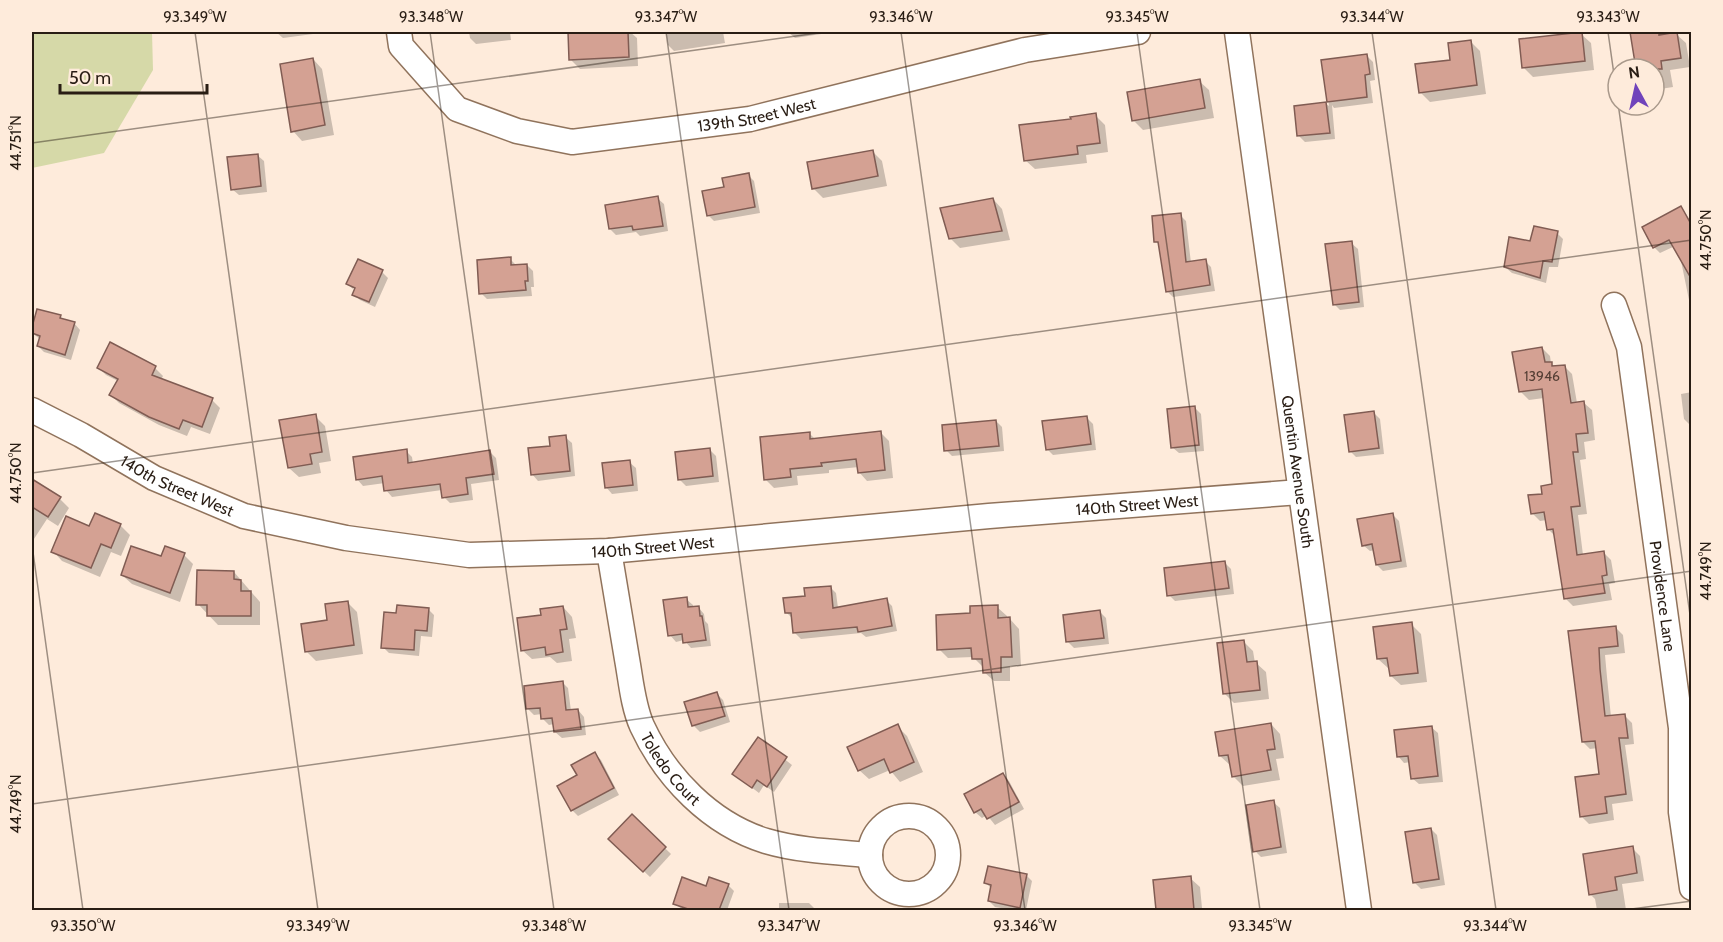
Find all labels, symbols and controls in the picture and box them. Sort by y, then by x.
text: 93.349°W [163,8,228,26]
text: 93.348°W [399,8,464,26]
text: 93.347°W [635,8,698,26]
text: 93.346°W [869,8,934,26]
text: 93.345°W [1105,8,1169,26]
text: 93.344°W [1340,8,1405,26]
text: 93.343°W [1576,8,1640,26]
scale bar [60,57,207,95]
north arrow [1606,57,1666,117]
text: N [1627,62,1641,83]
text: 50 m [69,67,111,89]
street label: 139th Street West [696,93,818,135]
text: 44.751°N [7,115,25,171]
text: 44.750°N [1697,209,1715,271]
house number: 13946 [1524,367,1560,385]
street label: Quentin Avenue South [1278,394,1318,549]
text: 44.750°N [7,442,25,504]
street label: 140th Street West [117,451,237,520]
street label: 140th Street West [1075,490,1200,519]
street label: 140th Street West [591,532,715,561]
street label: Providence Lane [1646,539,1680,653]
text: 44.749°N [1697,541,1715,601]
street label: Toledo Court [637,729,705,809]
text: 44.749°N [7,774,25,834]
text: 93.350°W [50,917,116,935]
text: 93.349°W [286,917,351,935]
text: 93.348°W [522,917,587,935]
text: 93.347°W [758,917,821,935]
text: 93.346°W [993,917,1058,935]
text: 93.345°W [1228,917,1292,935]
text: 93.344°W [1463,917,1528,935]

